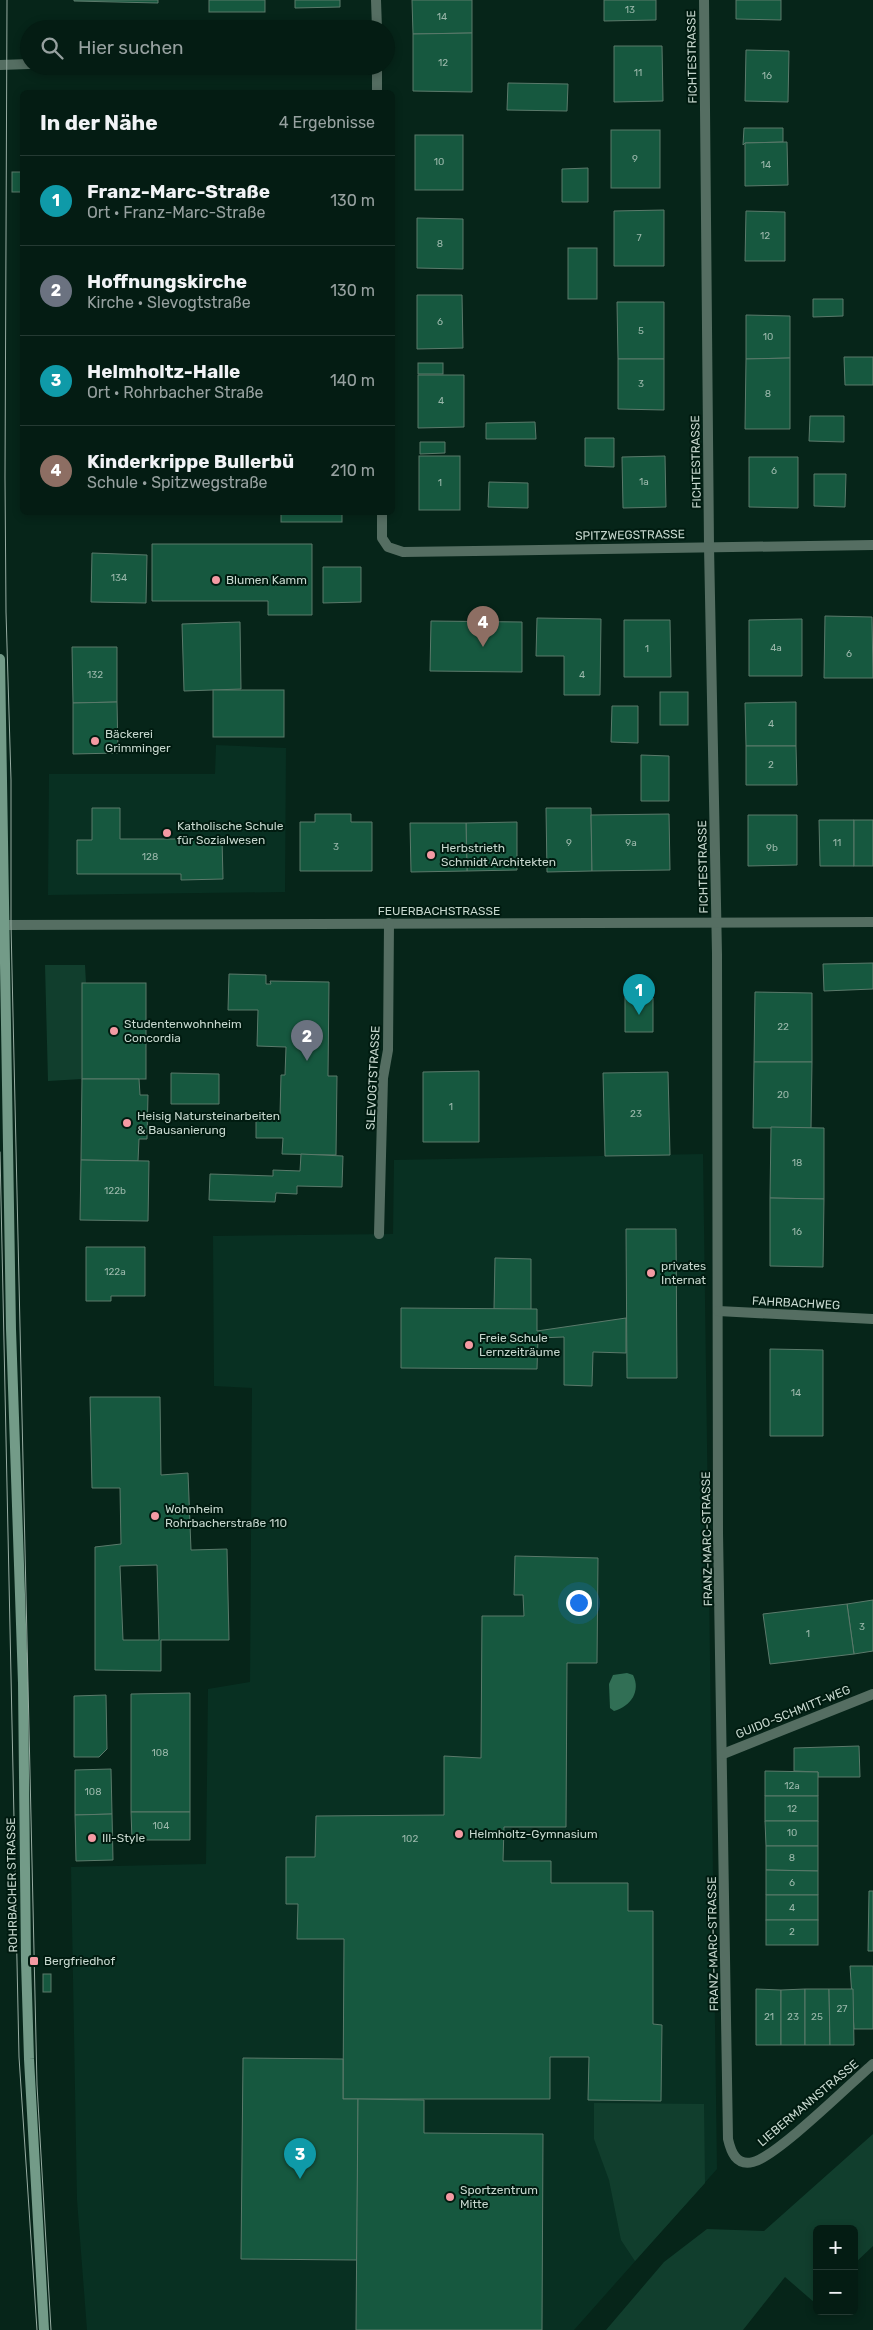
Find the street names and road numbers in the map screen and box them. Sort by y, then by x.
street label: FICHTESTRASSE [684,10,700,104]
street label: FICHTESTRASSE [688,415,704,509]
street label: SPITZWEGSTRASSE [575,527,685,543]
street label: FICHTESTRASSE [695,820,711,914]
street label: FEUERBACHSTRASSE [378,904,500,918]
street label: SLEVOGTSTRASSE [363,1026,383,1130]
street label: FAHRBACHWEG [752,1294,840,1312]
street label: FRANZ-MARC-STRASSE [699,1472,715,1606]
street label: GUIDO-SCHMITT-WEG [734,1683,852,1741]
street label: ROHRBACHER STRASSE [4,1817,20,1953]
street label: FRANZ-MARC-STRASSE [705,1877,721,2011]
street label: LIEBERMANNSTRASSE [755,2057,861,2149]

